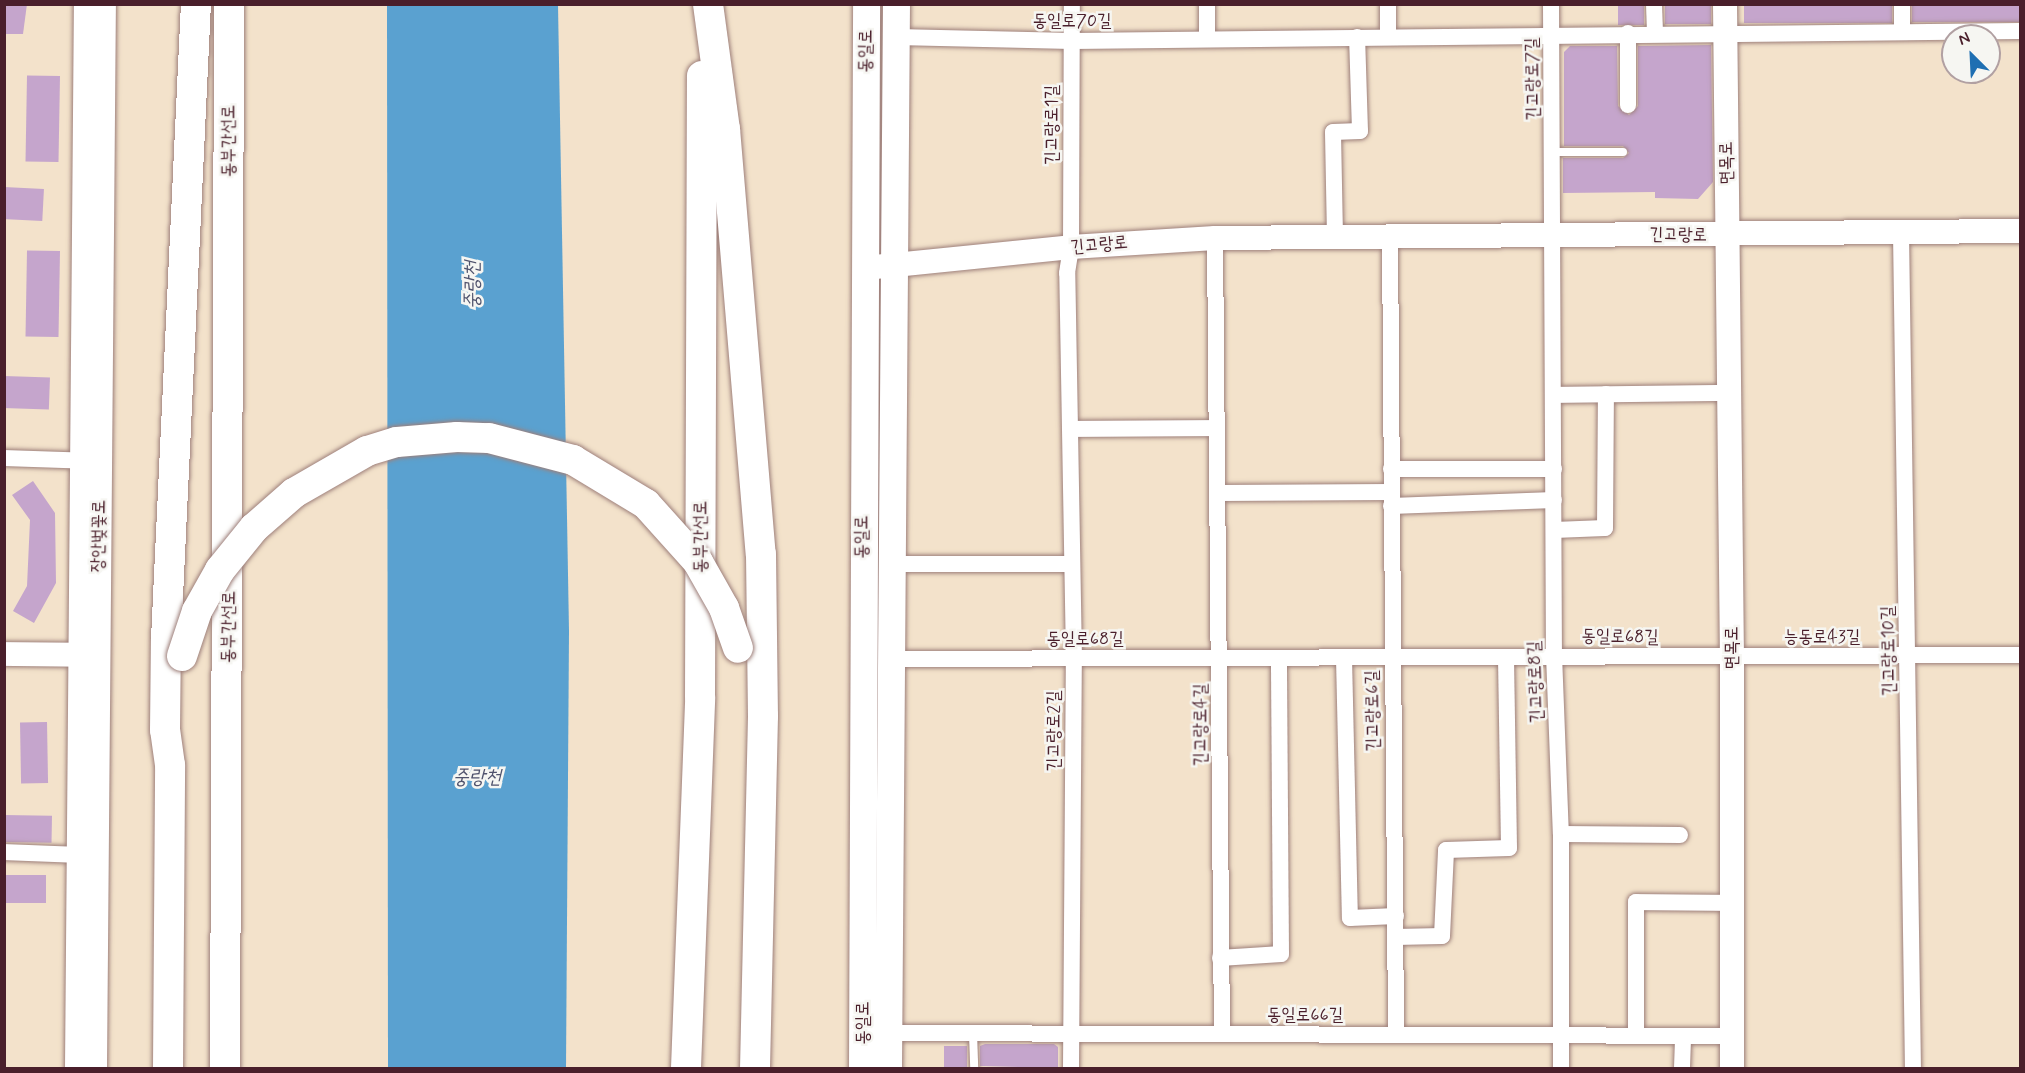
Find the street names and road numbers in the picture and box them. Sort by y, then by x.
street label: 동일로70길 [1033,10,1111,32]
street label: 동일로 [855,29,877,73]
street label: 긴고랑로7길 [1521,37,1545,121]
street label: 긴고랑로1길 [1041,85,1063,165]
street label: 동부간선로 [218,105,240,177]
street label: 면목로 [1716,141,1738,185]
street label: 긴고랑로 [1649,224,1707,246]
street label: 긴고랑로 [1069,232,1129,258]
street label: 장안벚꽃로 [88,500,110,572]
street label: 동부간선로 [690,501,712,573]
street label: 동일로 [851,515,873,559]
street label: 동부간선로 [218,591,240,663]
street label: 긴고랑로10길 [1877,606,1901,696]
street label: 동일로68길 [1581,626,1659,648]
street label: 면목로 [1721,626,1743,670]
street label: 능동로43길 [1784,626,1860,648]
street label: 동일로68길 [1046,628,1124,650]
street label: 긴고랑로8길 [1524,640,1548,724]
street label: 긴고랑로6길 [1361,670,1385,752]
street label: 긴고랑로4길 [1190,684,1212,766]
street label: 긴고랑로2길 [1043,690,1065,772]
street label: 동일로 [852,1001,874,1045]
street label: 동일로66길 [1267,1004,1343,1026]

